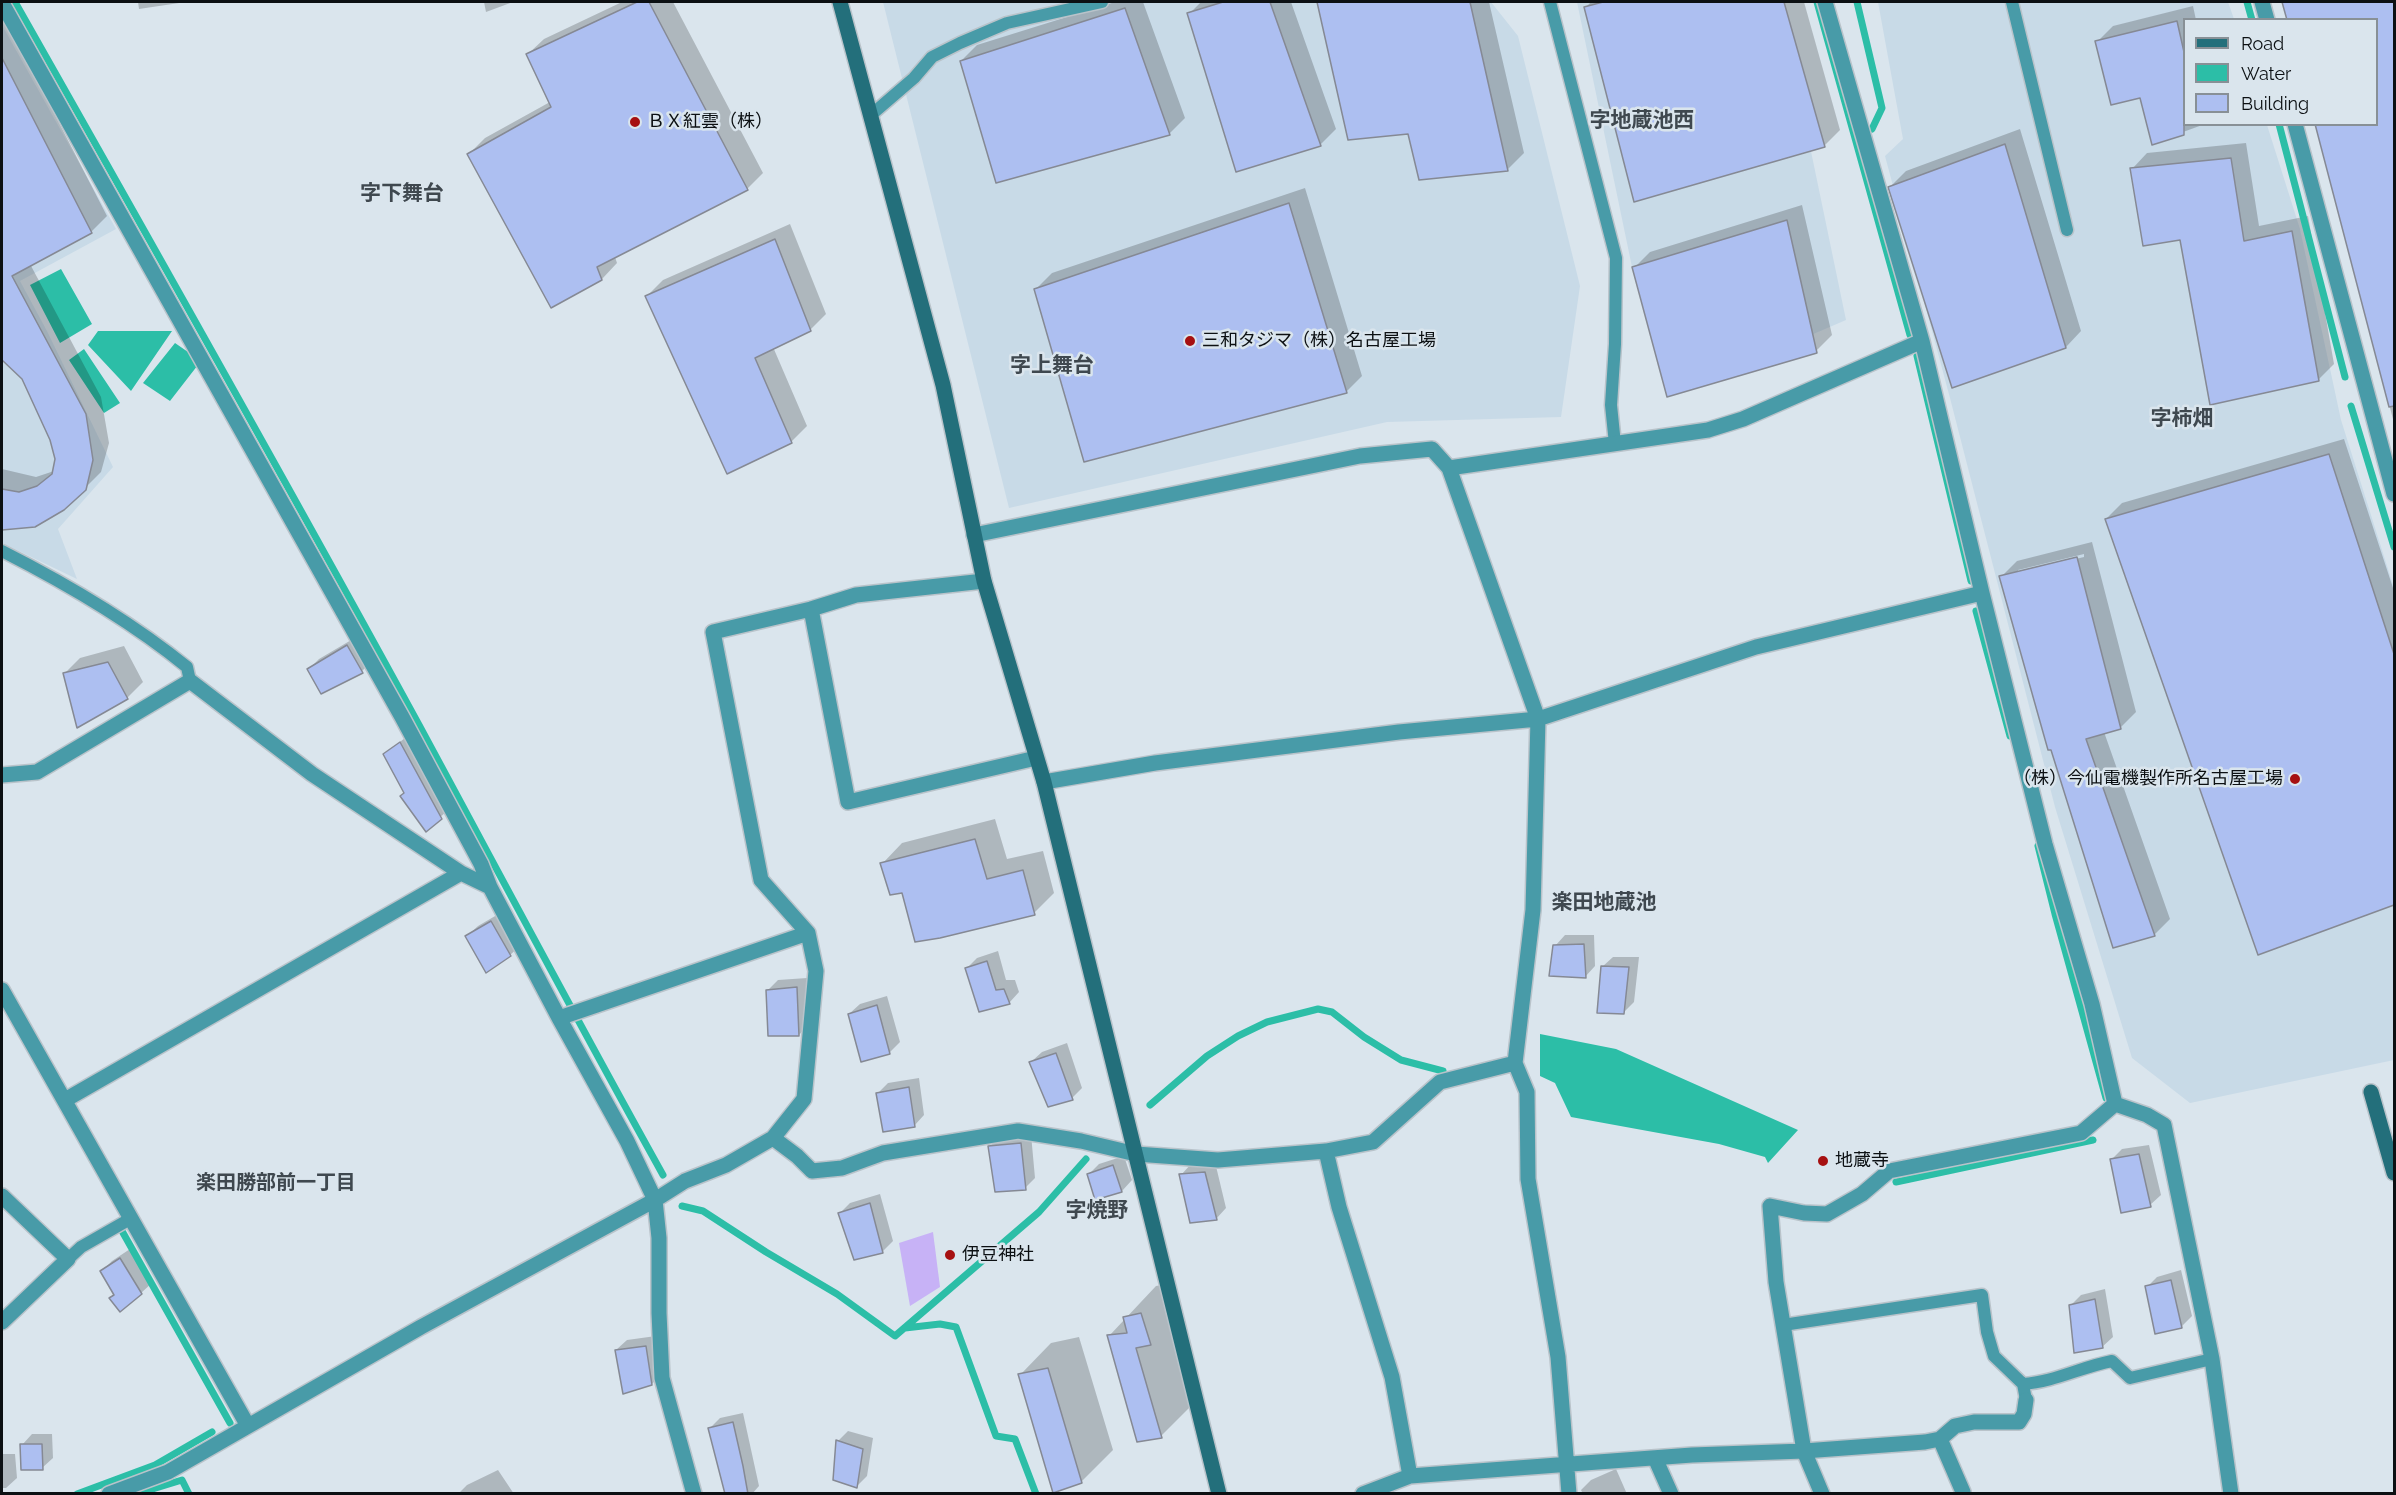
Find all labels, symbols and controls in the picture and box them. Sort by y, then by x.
legend [2183,18,2378,126]
text: Road [2241,33,2284,54]
text: Water [2241,63,2291,84]
text: Building [2241,93,2309,114]
district label: 字地蔵池西 [1590,108,1694,134]
place label: ＢＸ紅雲（株） [647,111,773,133]
marker: ＢＸ紅雲（株） [628,115,642,129]
district label: 字下舞台 [360,181,444,207]
place label: 三和タジマ（株）名古屋工場 [1202,330,1436,352]
marker: 三和タジマ（株）名古屋工場 [1183,334,1197,348]
district label: 字上舞台 [1010,353,1094,379]
district label: 字柿畑 [2151,406,2213,432]
place label: （株）今仙電機製作所名古屋工場 [2013,768,2283,790]
marker: （株）今仙電機製作所名古屋工場 [2288,772,2302,786]
district label: 楽田地蔵池 [1552,890,1656,916]
place label: 地蔵寺 [1835,1150,1889,1172]
marker: 地蔵寺 [1816,1154,1830,1168]
district label: 楽田勝部前一丁目 [196,1171,356,1195]
district label: 字焼野 [1066,1198,1128,1224]
place label: 伊豆神社 [962,1244,1034,1266]
marker: 伊豆神社 [943,1248,957,1262]

